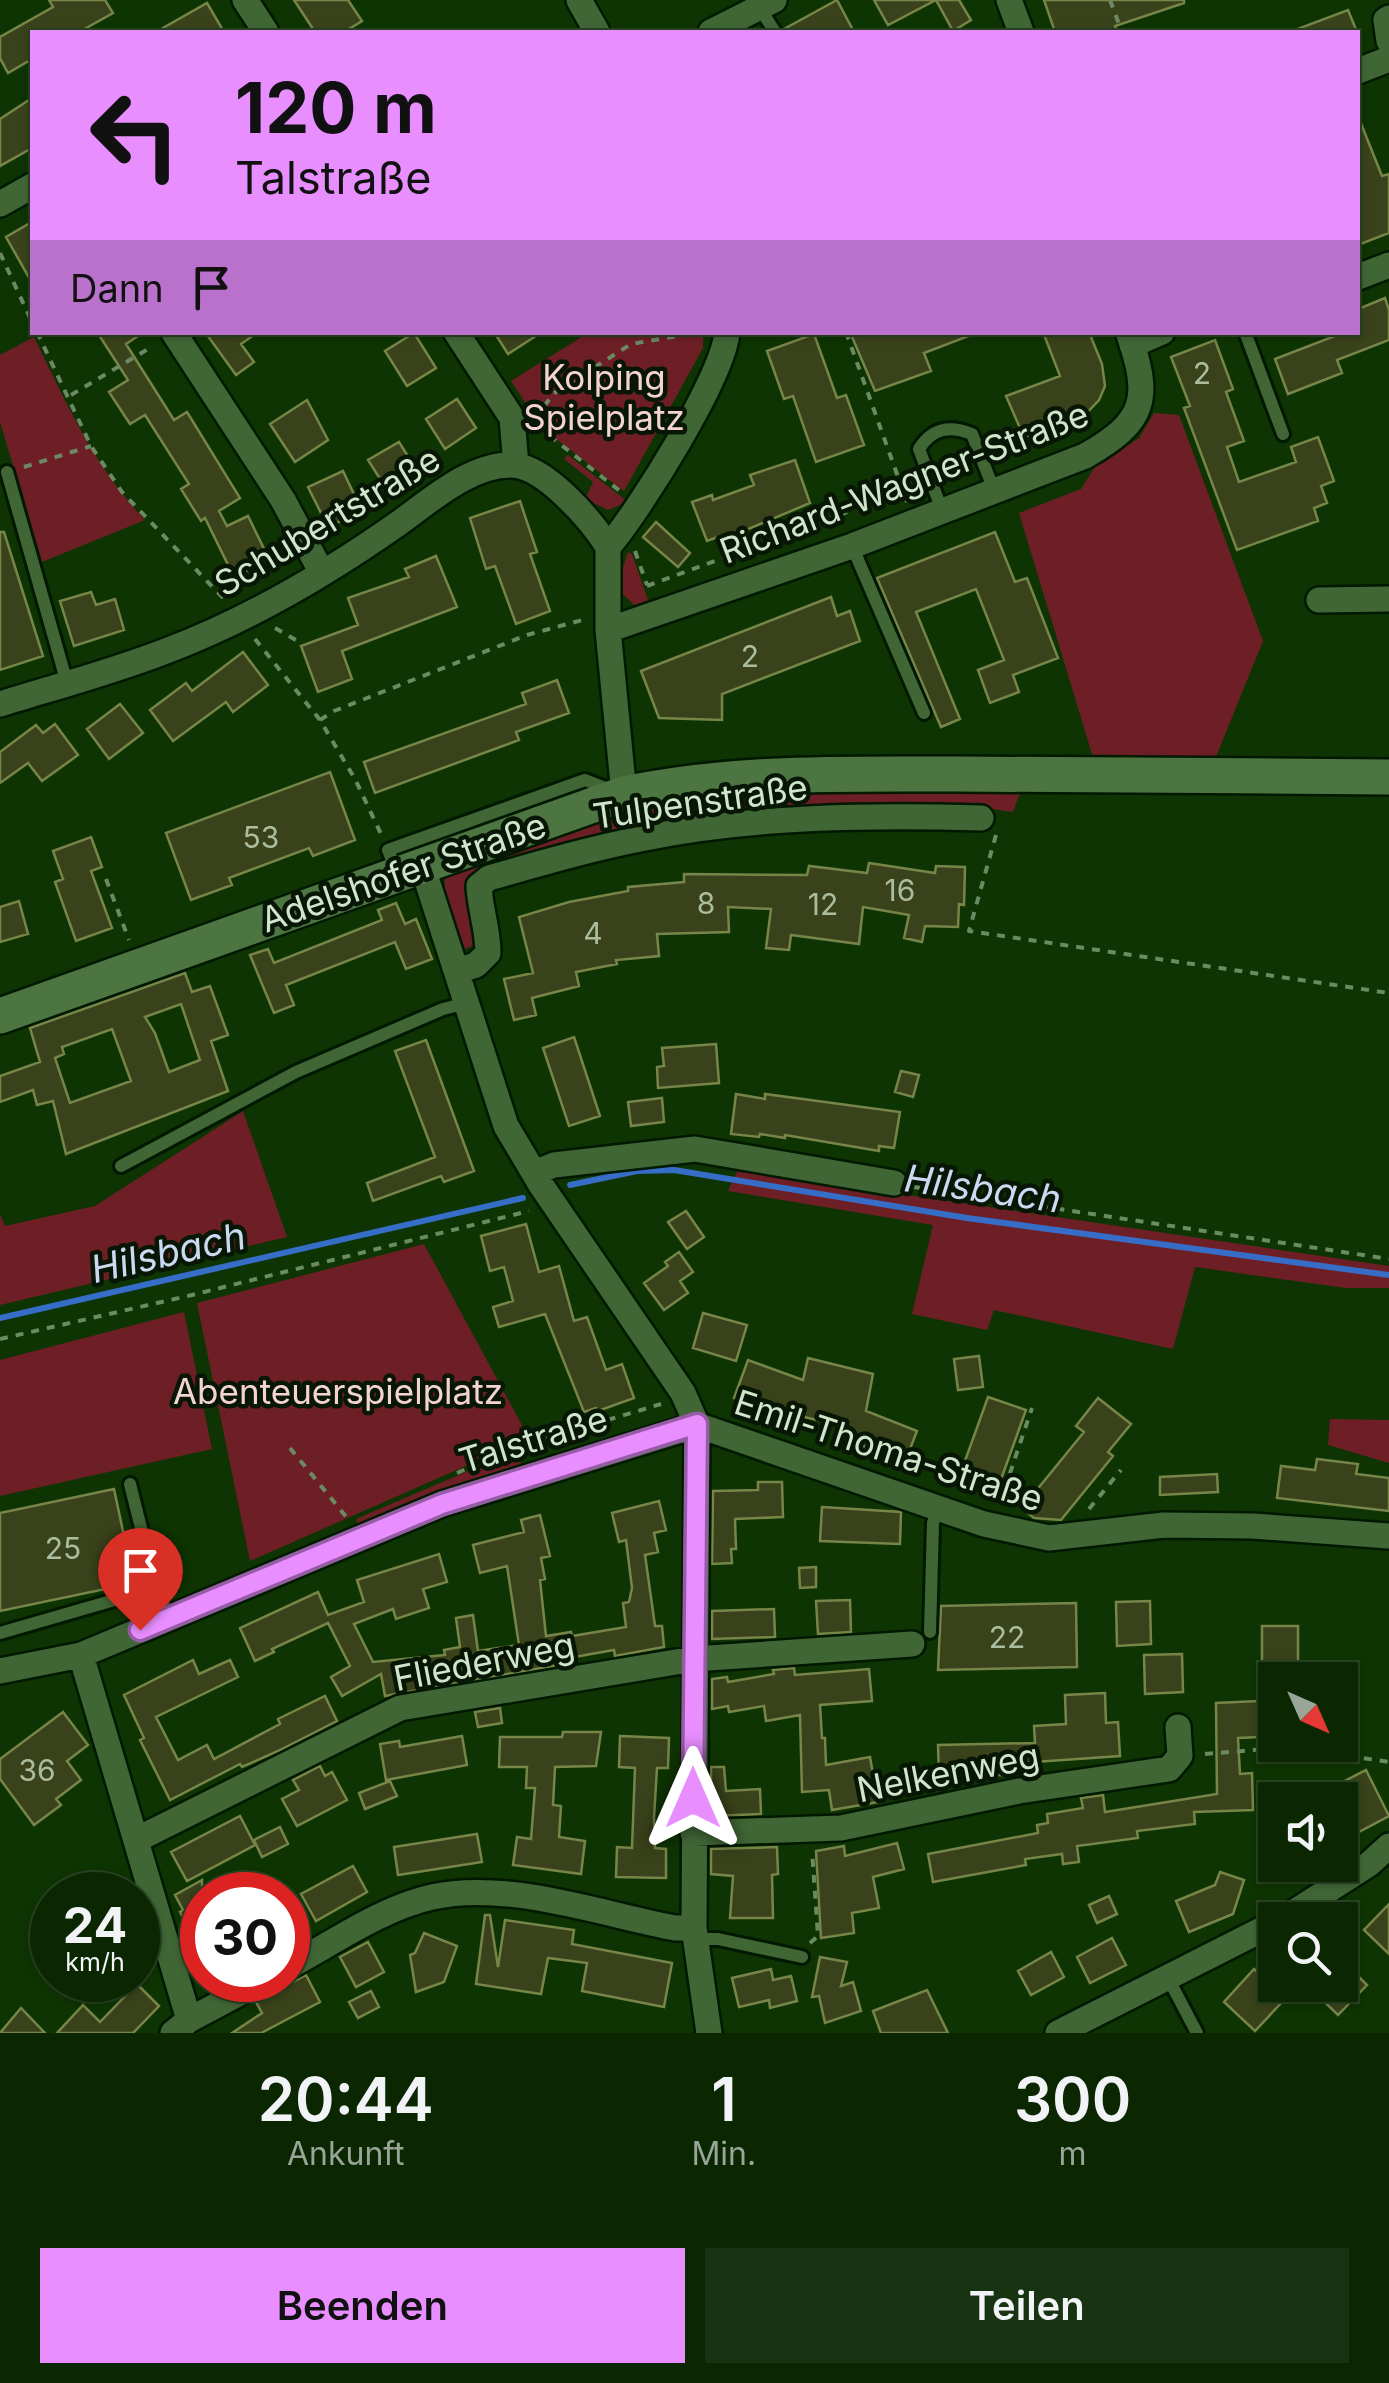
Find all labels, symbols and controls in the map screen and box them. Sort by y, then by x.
text: 120 m [235,65,437,150]
icon: left [70,70,200,200]
text: Talstraße [235,150,432,205]
icon: arrive [184,260,239,315]
text: Dann [70,265,164,311]
house number: 2 [1193,355,1211,391]
park label: Kolping Spielplatz [523,356,685,438]
street label: Richard-Wagner-Straße [714,392,1094,572]
street label: Schubertstraße [207,437,447,605]
house number: 2 [741,638,759,674]
street label: Tulpenstraße [590,765,810,837]
street label: Adelshofer Straße [255,804,551,940]
house number: 53 [243,819,279,855]
house number: 16 [885,872,915,908]
house number: 8 [697,885,715,921]
house number: 12 [808,886,838,922]
house number: 4 [583,915,603,951]
water label: Hilsbach [902,1154,1064,1222]
water label: Hilsbach [86,1212,250,1292]
park label: Abenteuerspielplatz [173,1370,503,1412]
street label: Emil-Thoma-Straße [730,1380,1048,1520]
street label: Talstraße [454,1397,612,1481]
pin [98,1528,183,1631]
house number: 25 [45,1530,81,1566]
icon: arrive [113,1543,168,1598]
house number: 22 [989,1619,1025,1655]
street label: Fliederweg [390,1623,578,1699]
north arrow [1258,1662,1358,1762]
map controls [1258,1662,1358,2002]
street label: Nelkenweg [853,1734,1043,1810]
position arrow [641,1746,745,1850]
house number: 36 [18,1752,56,1788]
button: sound [1258,1782,1358,1882]
speed limit sign: 30 [180,1872,310,2002]
text: 24 [63,1895,127,1955]
button: search [1258,1902,1358,2002]
text: km/h [65,1947,125,1977]
text: 20:44 [258,2063,434,2135]
text: 1 [711,2063,737,2135]
text: 300 [1014,2063,1131,2135]
text: Ankunft [287,2134,405,2173]
text: Min. [691,2134,756,2173]
text: m [1059,2134,1087,2173]
button: Beenden [40,2248,685,2363]
button: Teilen [705,2248,1349,2363]

